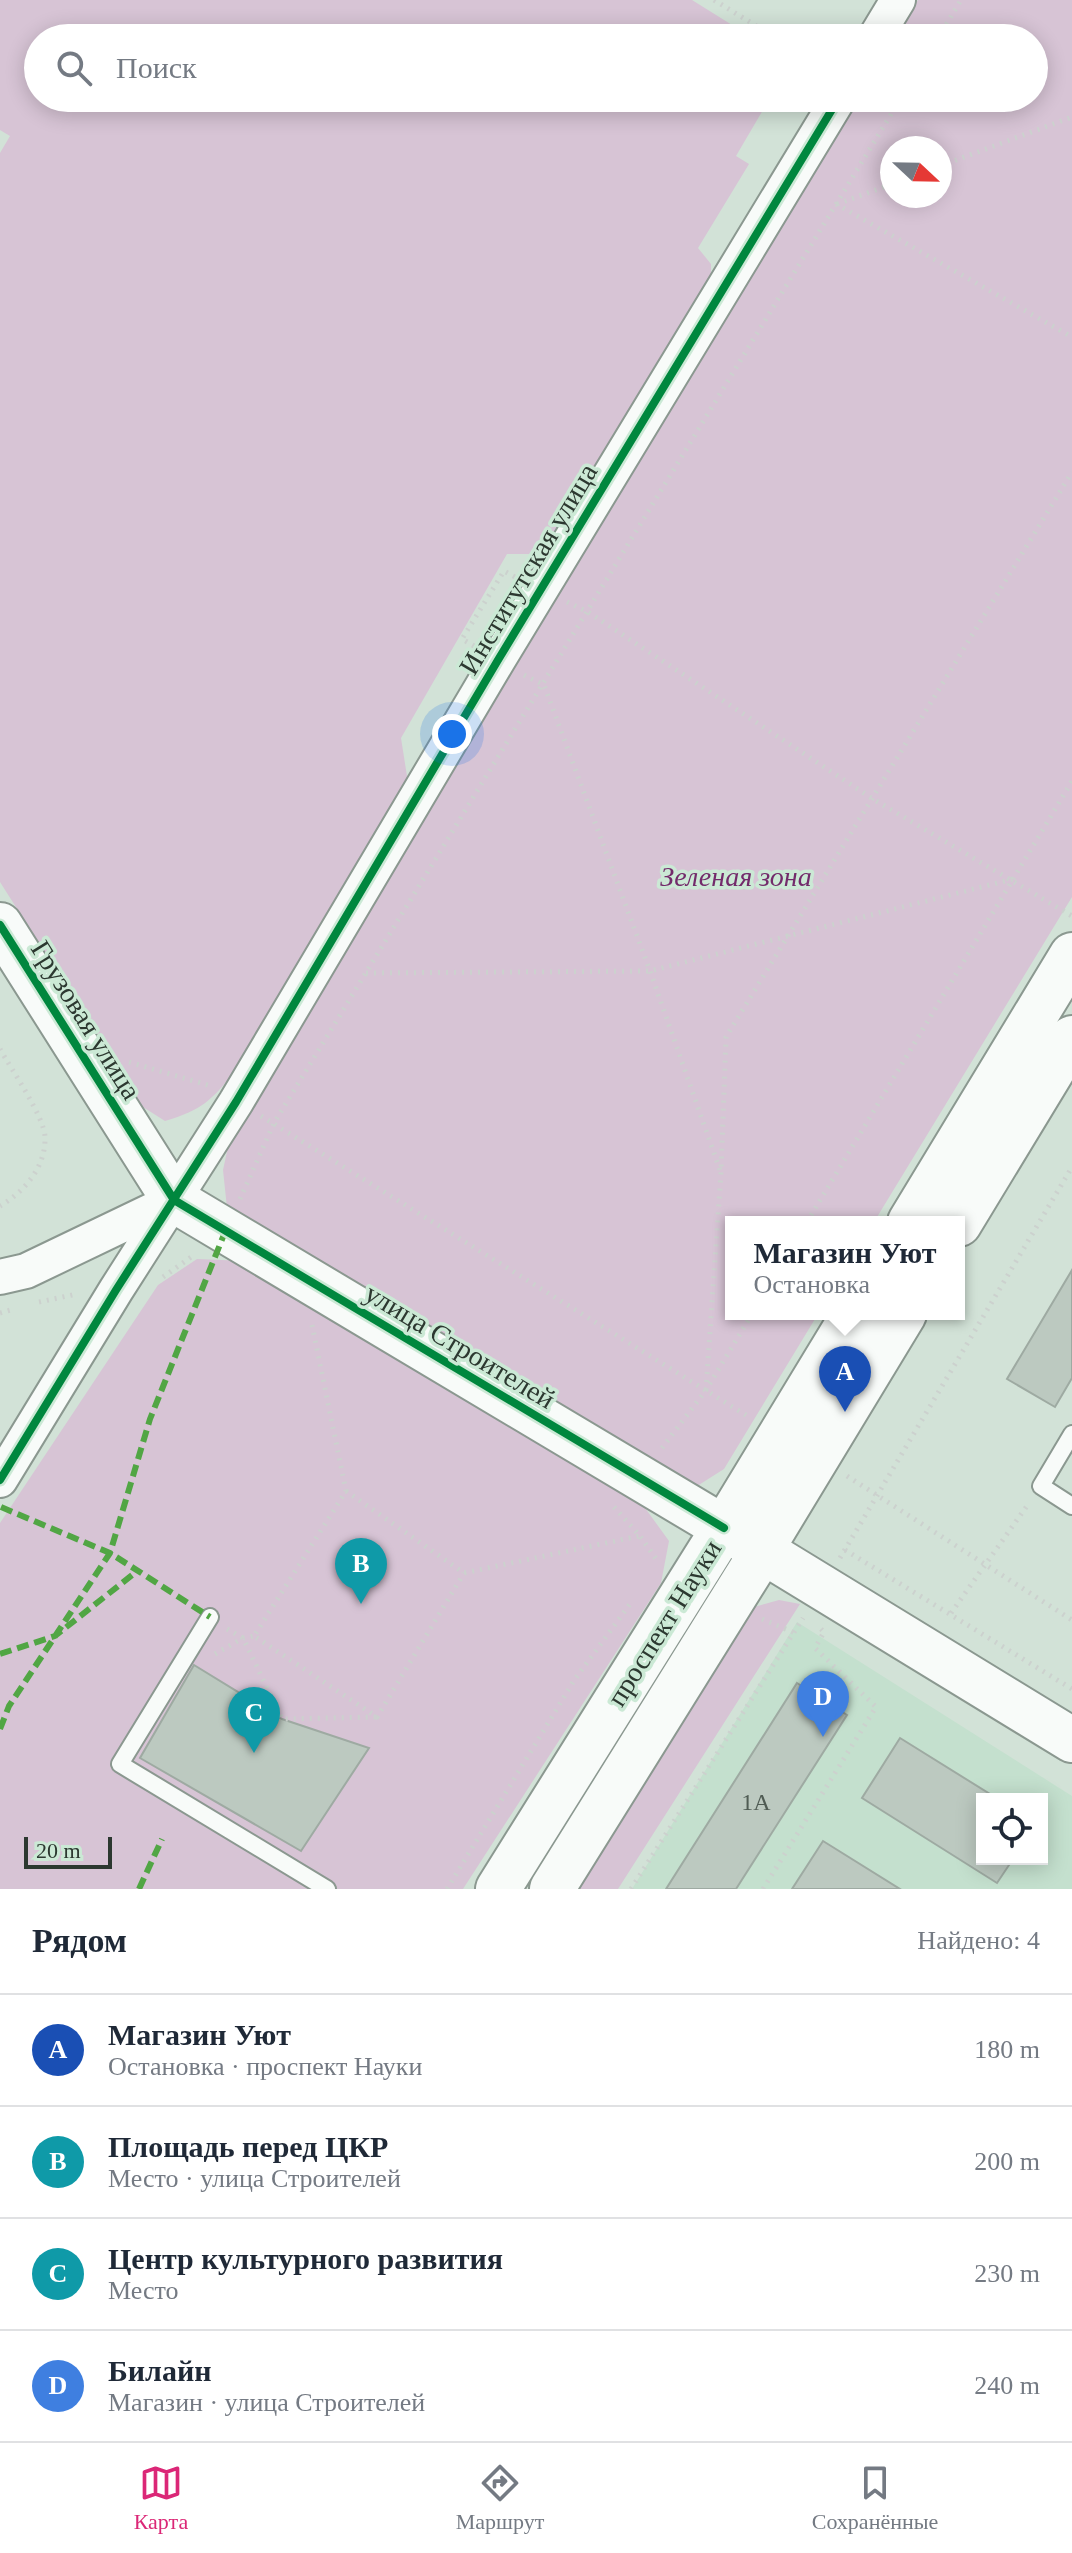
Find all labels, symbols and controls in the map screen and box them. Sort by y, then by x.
search box [24,24,1048,112]
icon: search [52,46,96,90]
text: Поиск [116,51,197,84]
north arrow [880,136,952,208]
street label: Институтская улица [453,458,603,680]
your location [432,714,472,754]
park label: Зеленая зона [660,861,812,892]
street label: Грузовая улица [25,935,147,1106]
popup [725,1216,965,1320]
text: Магазин Уют [754,1236,936,1269]
text: Остановка [754,1270,870,1299]
street label: улица Строителей [359,1277,561,1415]
pin: A [819,1346,871,1412]
street label: проспект Науки [601,1534,727,1712]
pin: B [335,1538,387,1604]
pin: D [797,1671,849,1737]
pin: C [228,1687,280,1753]
house number: 1А [741,1789,771,1815]
map controls [976,1793,1048,1865]
button: locate [976,1793,1048,1865]
scale bar [24,1833,112,1869]
text: 20 m [36,1838,81,1863]
text: Рядом [32,1922,127,1959]
text: Найдено: 4 [917,1926,1040,1955]
text: Магазин Уют [108,2018,291,2051]
text: A [49,2035,67,2064]
text: 180 m [974,2035,1040,2064]
text: Остановка · проспект Науки [108,2052,422,2081]
text: Площадь перед ЦКР [108,2130,388,2163]
text: B [49,2147,67,2176]
text: 200 m [974,2147,1040,2176]
text: Место · улица Строителей [108,2164,401,2193]
text: Центр культурного развития [108,2242,503,2275]
text: C [49,2259,67,2288]
text: 230 m [974,2259,1040,2288]
text: Место [108,2276,179,2305]
text: Билайн [108,2354,212,2387]
text: D [49,2371,67,2400]
text: 240 m [974,2371,1040,2400]
text: Магазин · улица Строителей [108,2388,425,2417]
tab: Карта [134,2461,188,2535]
tab: Маршрут [456,2461,544,2535]
tab: Сохранённые [812,2461,938,2535]

